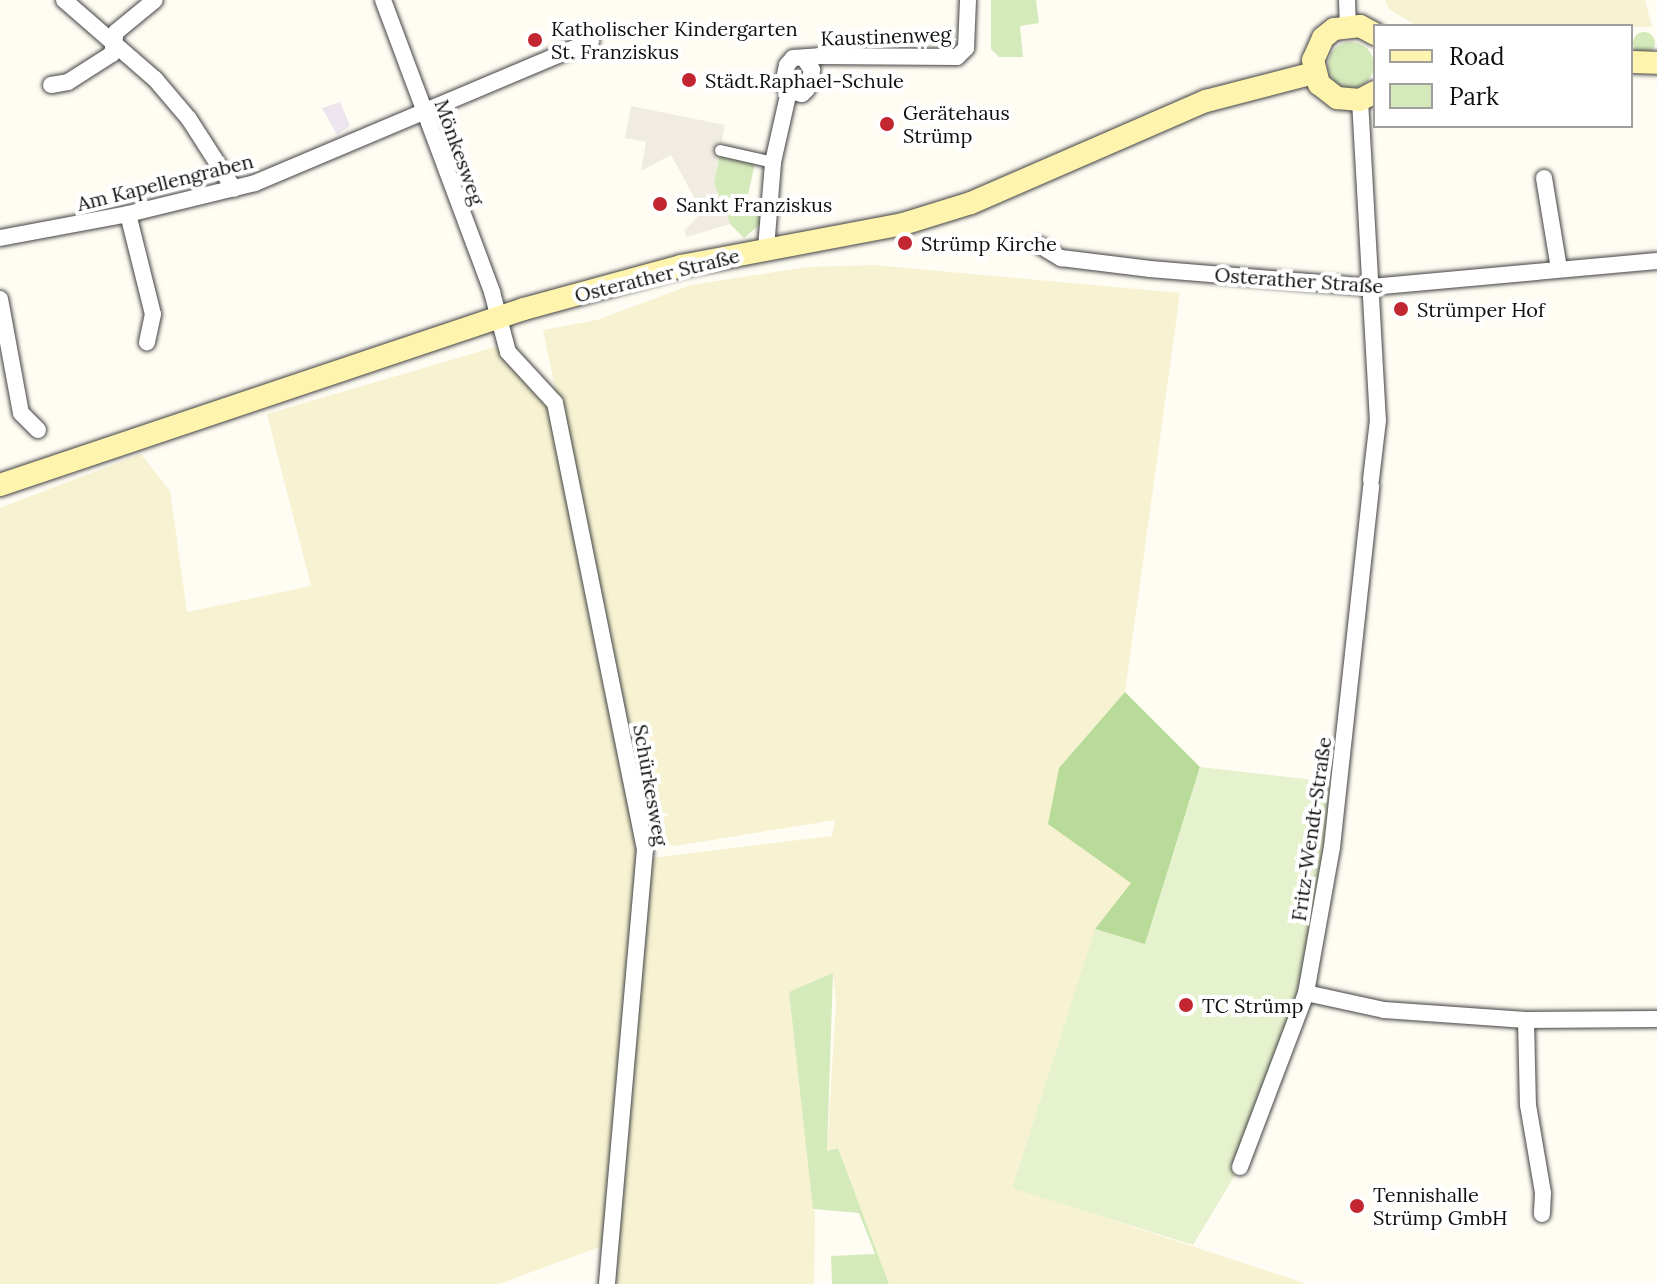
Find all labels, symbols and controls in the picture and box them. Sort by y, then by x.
place label: Katholischer Kindergarten St. Franziskus [551,16,798,63]
street label: Kaustinenweg [820,22,952,50]
legend [1373,24,1633,128]
marker: Katholischer Kindergarten St. Franziskus [526,31,544,49]
text: Road [1449,41,1505,72]
place label: Städt.Raphael-Schule [705,68,904,92]
marker: Städt.Raphael-Schule [680,71,698,89]
text: Park [1449,81,1499,112]
street label: Mönkesweg [430,96,490,208]
place label: Gerätehaus Strümp [903,100,1010,147]
marker: Gerätehaus Strümp [878,115,896,133]
street label: Am Kapellengraben [74,148,256,216]
place label: Sankt Franziskus [676,192,832,216]
marker: Sankt Franziskus [651,195,669,213]
place label: Strümp Kirche [921,231,1057,255]
marker: Strümp Kirche [896,234,914,252]
street label: Osterather Straße [572,243,742,307]
street label: Osterather Straße [1214,262,1384,298]
place label: Strümper Hof [1417,297,1545,321]
marker: Strümper Hof [1392,300,1410,318]
street label: Schürkesweg [629,722,673,848]
street label: Fritz-Wendt-Straße [1286,735,1336,923]
place label: TC Strümp [1202,993,1303,1017]
marker: TC Strümp [1177,996,1195,1014]
place label: Tennishalle Strümp GmbH [1373,1182,1508,1229]
marker: Tennishalle Strümp GmbH [1348,1197,1366,1215]

